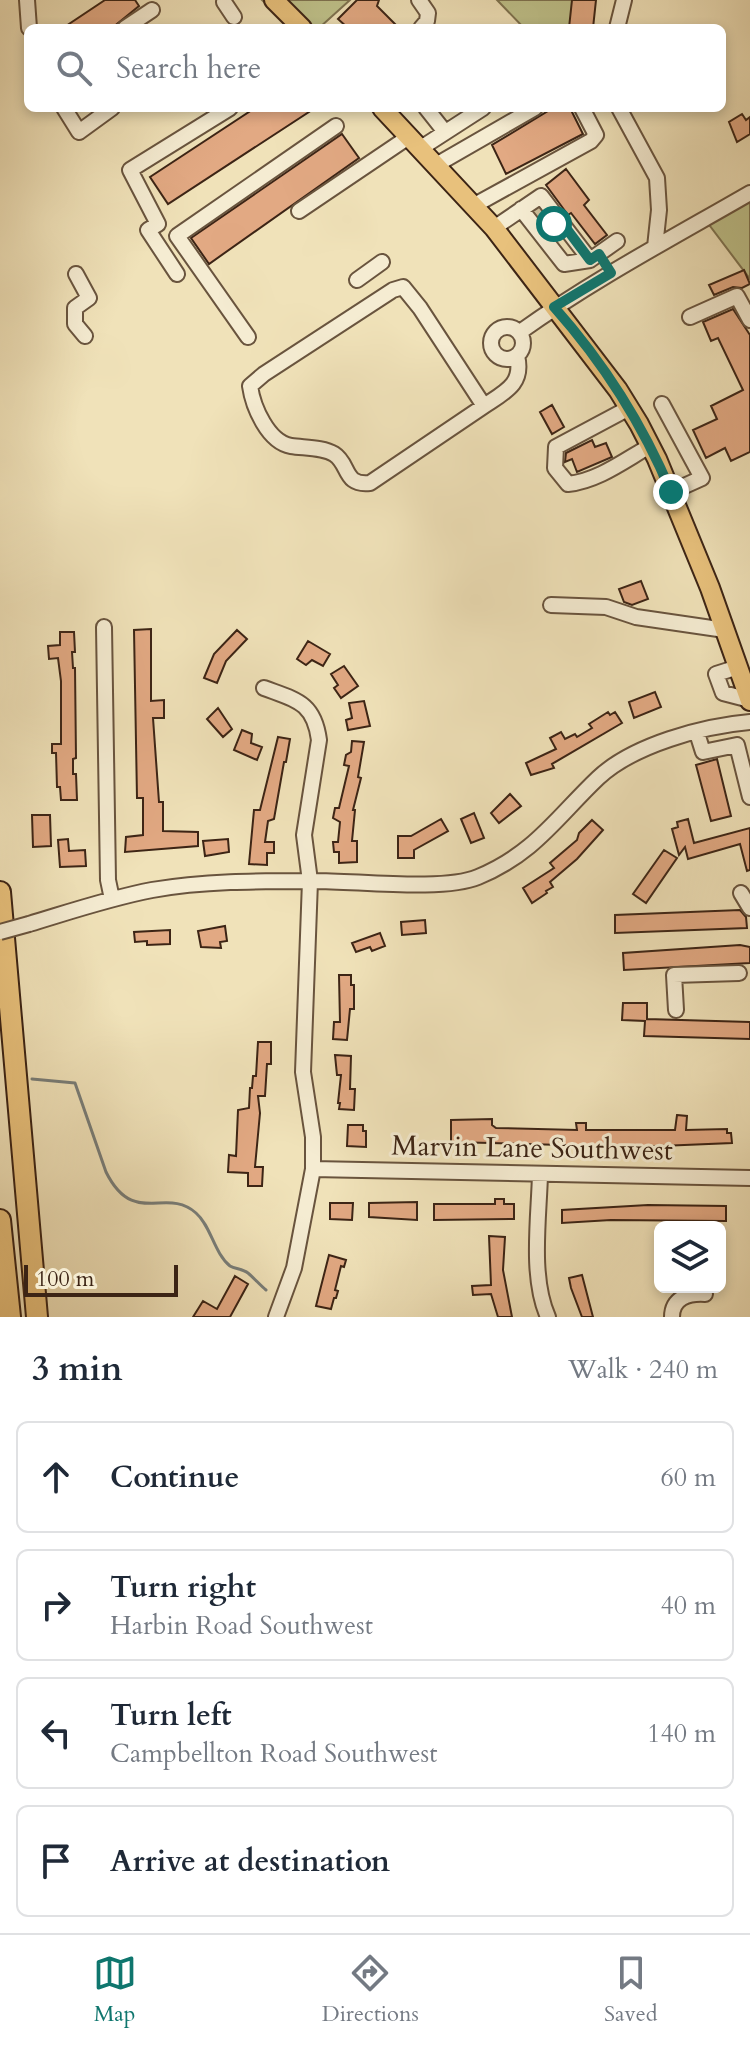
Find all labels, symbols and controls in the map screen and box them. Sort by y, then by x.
search box [24,24,726,112]
icon: search [52,46,96,90]
text: Search here [116,48,261,89]
route start [536,206,572,242]
route end [653,474,689,510]
street label: Marvin Lane Southwest [391,1127,673,1169]
map controls [654,1221,726,1293]
button: layers [654,1221,726,1293]
scale bar [24,1261,178,1297]
text: 100 m [36,1264,94,1294]
text: 3 min [32,1346,123,1392]
text: Walk · 240 m [568,1352,718,1387]
icon: ahead [34,1455,78,1499]
text: Continue [110,1457,239,1498]
text: 60 m [660,1460,716,1495]
text: Turn right [110,1567,256,1608]
icon: right [34,1583,78,1627]
text: 40 m [660,1588,716,1623]
text: Harbin Road Southwest [110,1608,373,1643]
text: Turn left [110,1695,232,1736]
icon: left [34,1711,78,1755]
text: 140 m [647,1716,716,1751]
text: Campbellton Road Southwest [110,1736,437,1771]
icon: arrive [34,1839,78,1883]
text: Arrive at destination [110,1841,390,1882]
tab: Map [93,1951,137,2029]
tab: Directions [322,1951,419,2029]
tab: Saved [604,1951,657,2029]

